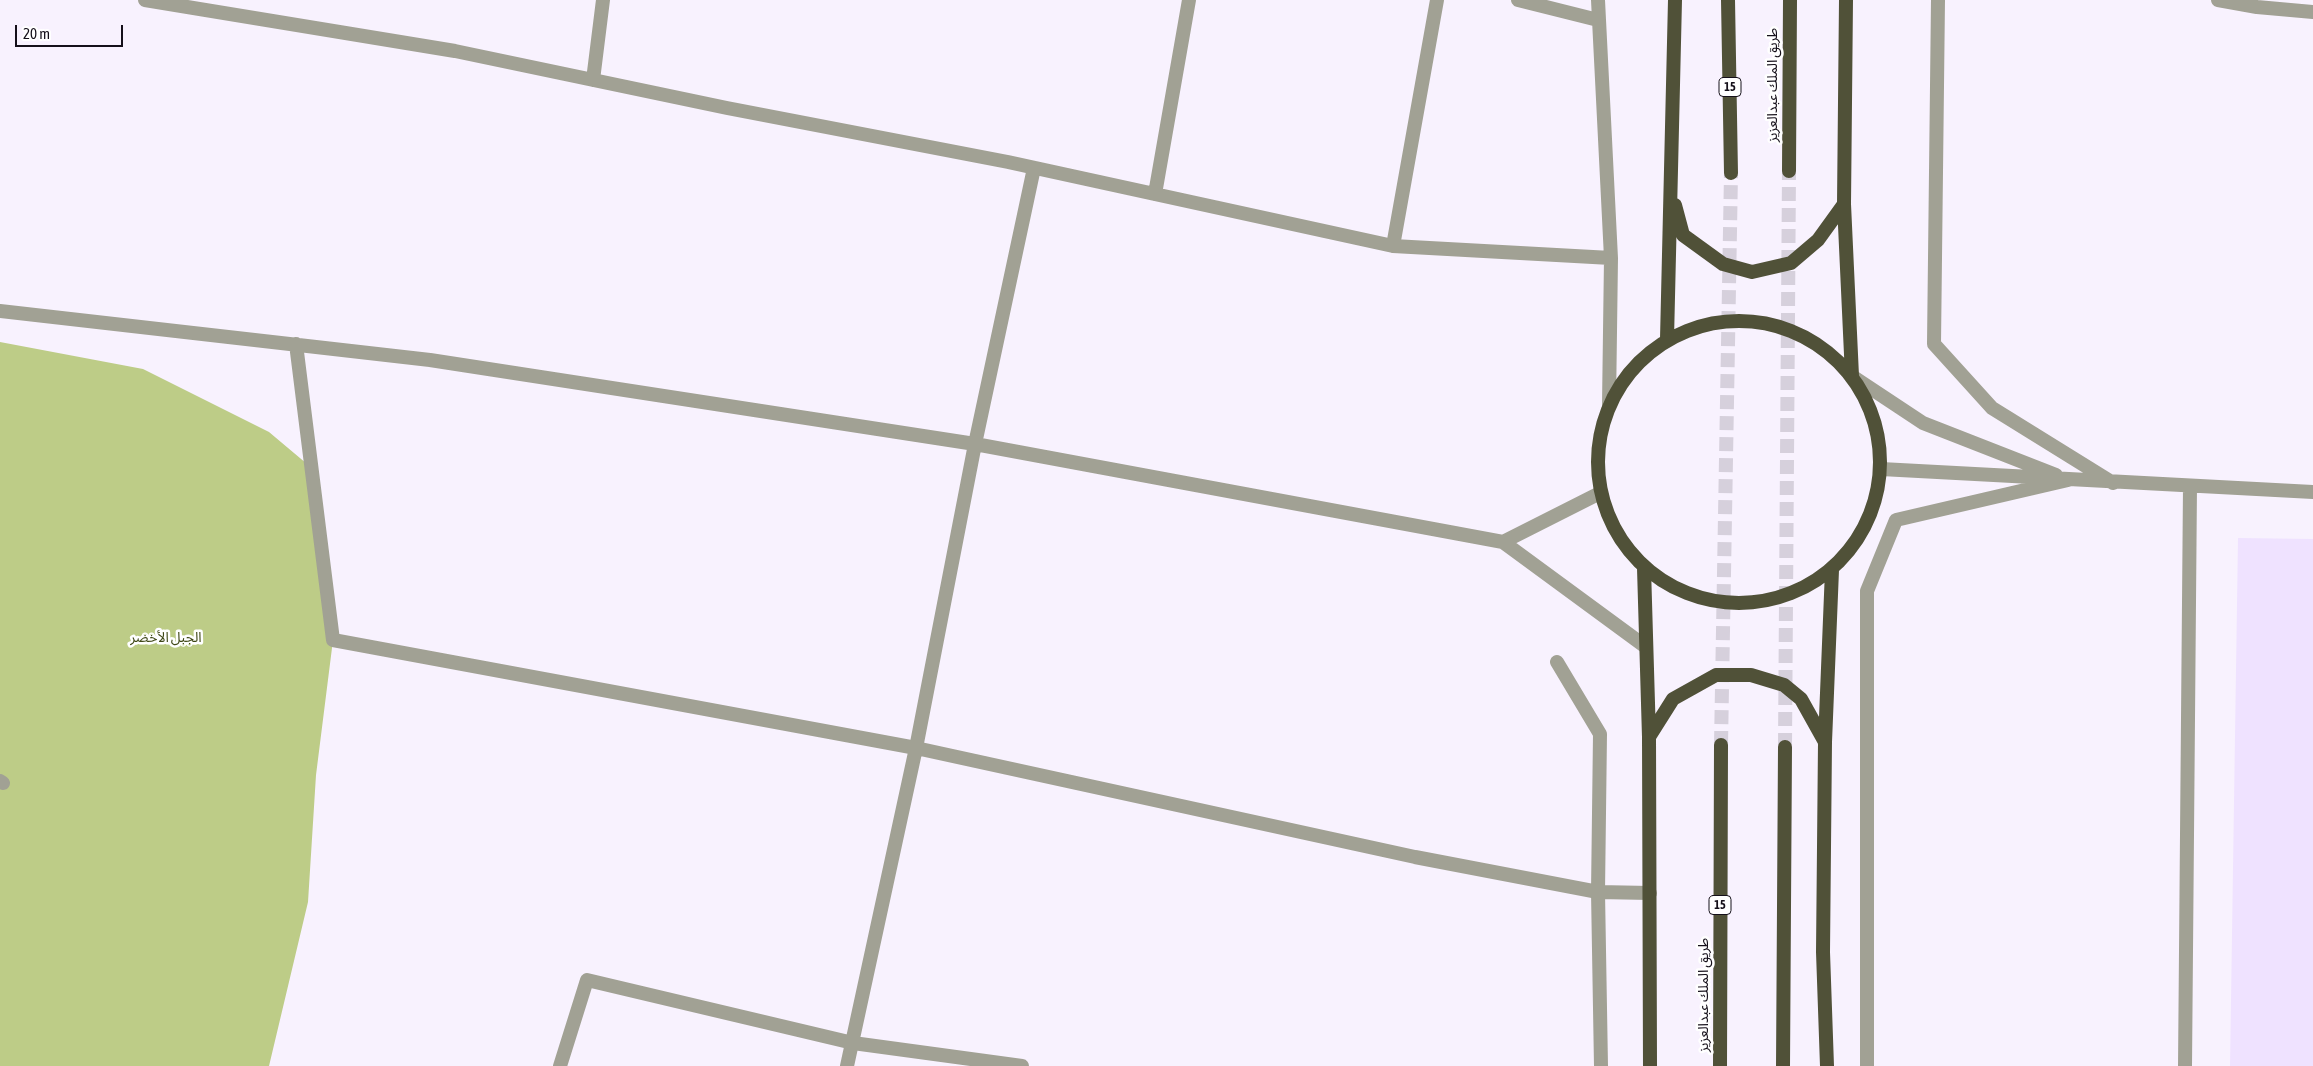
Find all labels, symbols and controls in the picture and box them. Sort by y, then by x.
scale bar [18,15,125,47]
text: 20 m [23,25,50,42]
street label: طريق الملك عبدالعزيز [1765,28,1781,142]
road number: 15 [1719,77,1741,96]
park label: الجبل الأخضر [130,630,202,646]
road number: 15 [1709,896,1731,914]
street label: طريق الملك عبدالعزيز [1696,938,1712,1052]

